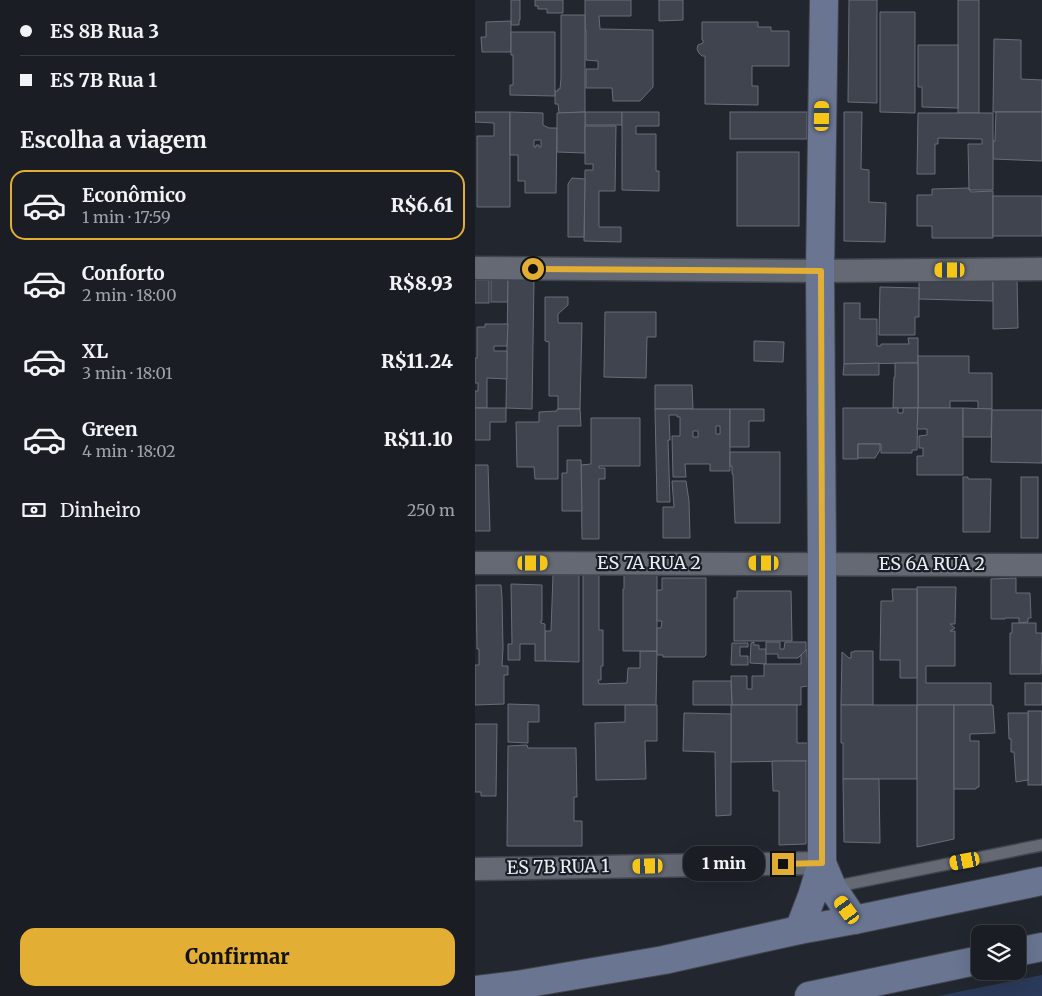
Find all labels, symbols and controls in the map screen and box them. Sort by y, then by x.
text: ES 8B Rua 3 [50,19,159,43]
text: ES 7B Rua 1 [50,68,157,92]
car [814,101,829,131]
text: Escolha a viagem [20,126,207,154]
icon: car [22,183,67,228]
text: Econômico [82,183,186,207]
text: R$6.61 [391,193,453,217]
text: 1 min · 17:59 [82,207,171,227]
route start [522,258,544,280]
icon: car [22,261,67,306]
text: Conforto [82,261,165,285]
car [935,263,965,278]
text: R$8.93 [389,271,453,295]
text: 2 min · 18:00 [82,285,177,305]
icon: car [22,339,67,384]
text: XL [82,339,108,363]
text: R$11.24 [381,349,453,373]
text: 3 min · 18:01 [82,363,172,383]
icon: car [22,417,67,462]
text: Green [82,417,138,441]
text: R$11.10 [384,427,453,451]
text: 4 min · 18:02 [82,441,176,461]
icon: cash [20,496,48,524]
text: Dinheiro [60,498,141,522]
text: 250 m [407,500,455,520]
street label: ES 7A RUA 2 [597,551,701,574]
street label: ES 6A RUA 2 [879,552,985,575]
car [518,556,548,571]
car [749,556,779,571]
callout: 1 min [683,846,765,882]
car [948,851,981,871]
text: 1 min [702,853,746,873]
route end [772,853,794,875]
street label: ES 7B RUA 1 [506,854,610,879]
car [632,858,663,874]
car [832,893,861,927]
map controls [971,925,1026,980]
button: layers [971,925,1026,980]
button: Confirmar [20,928,455,986]

